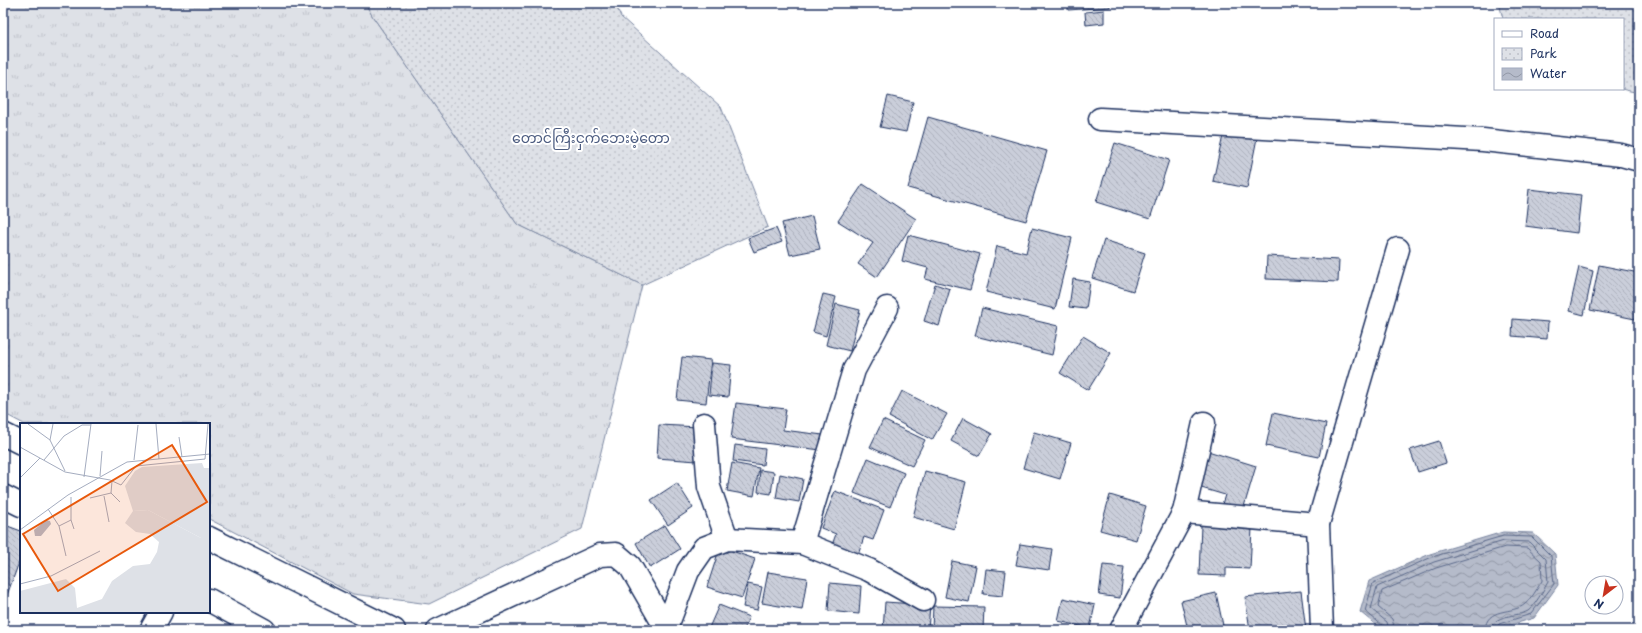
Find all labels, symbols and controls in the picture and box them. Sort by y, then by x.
legend [1494,18,1624,90]
text: Road [1530,24,1559,42]
text: Park [1530,44,1557,62]
text: Water [1530,64,1567,82]
park label: တောင်ကြီးငှက်ဘေးမဲ့တော [512,127,670,150]
inset map [20,423,210,613]
north arrow [1584,575,1624,615]
text: N [1590,594,1607,614]

